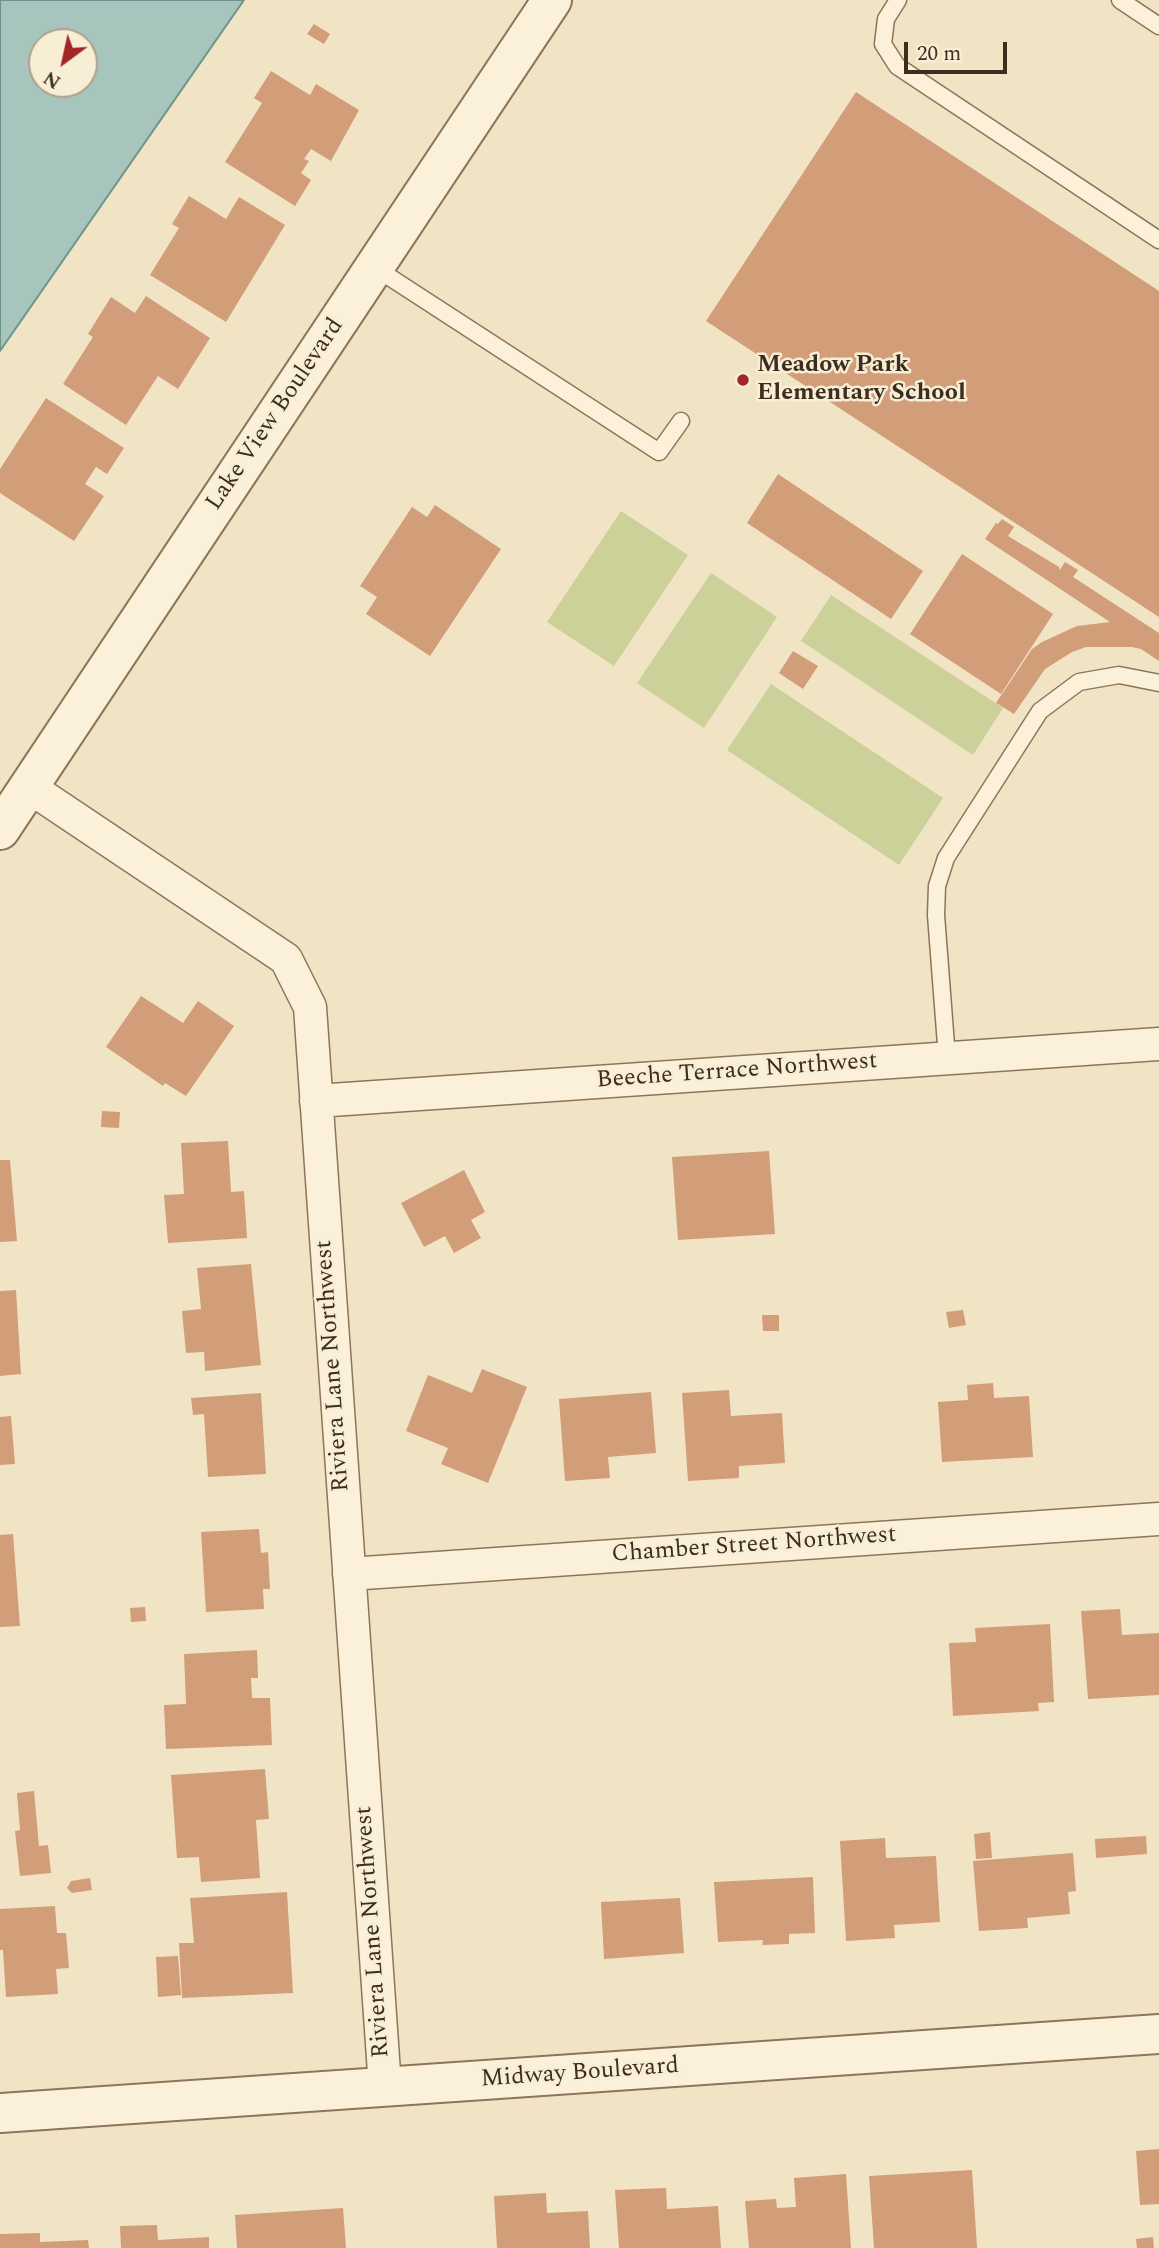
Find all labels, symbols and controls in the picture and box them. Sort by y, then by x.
north arrow [28,28,98,98]
scale bar [907,28,1010,72]
text: 20 m [917,38,961,70]
text: N [38,63,67,96]
street label: Lake View Boulevard [201,313,351,517]
place label: Meadow Park Elementary School [757,352,966,408]
marker: Meadow Park Elementary School [735,372,751,388]
street label: Beeche Terrace Northwest [596,1048,878,1096]
street label: Riviera Lane Northwest [311,1239,357,1493]
street label: Chamber Street Northwest [611,1522,897,1570]
street label: Riviera Lane Northwest [351,1805,397,2059]
street label: Midway Boulevard [480,2053,680,2095]

